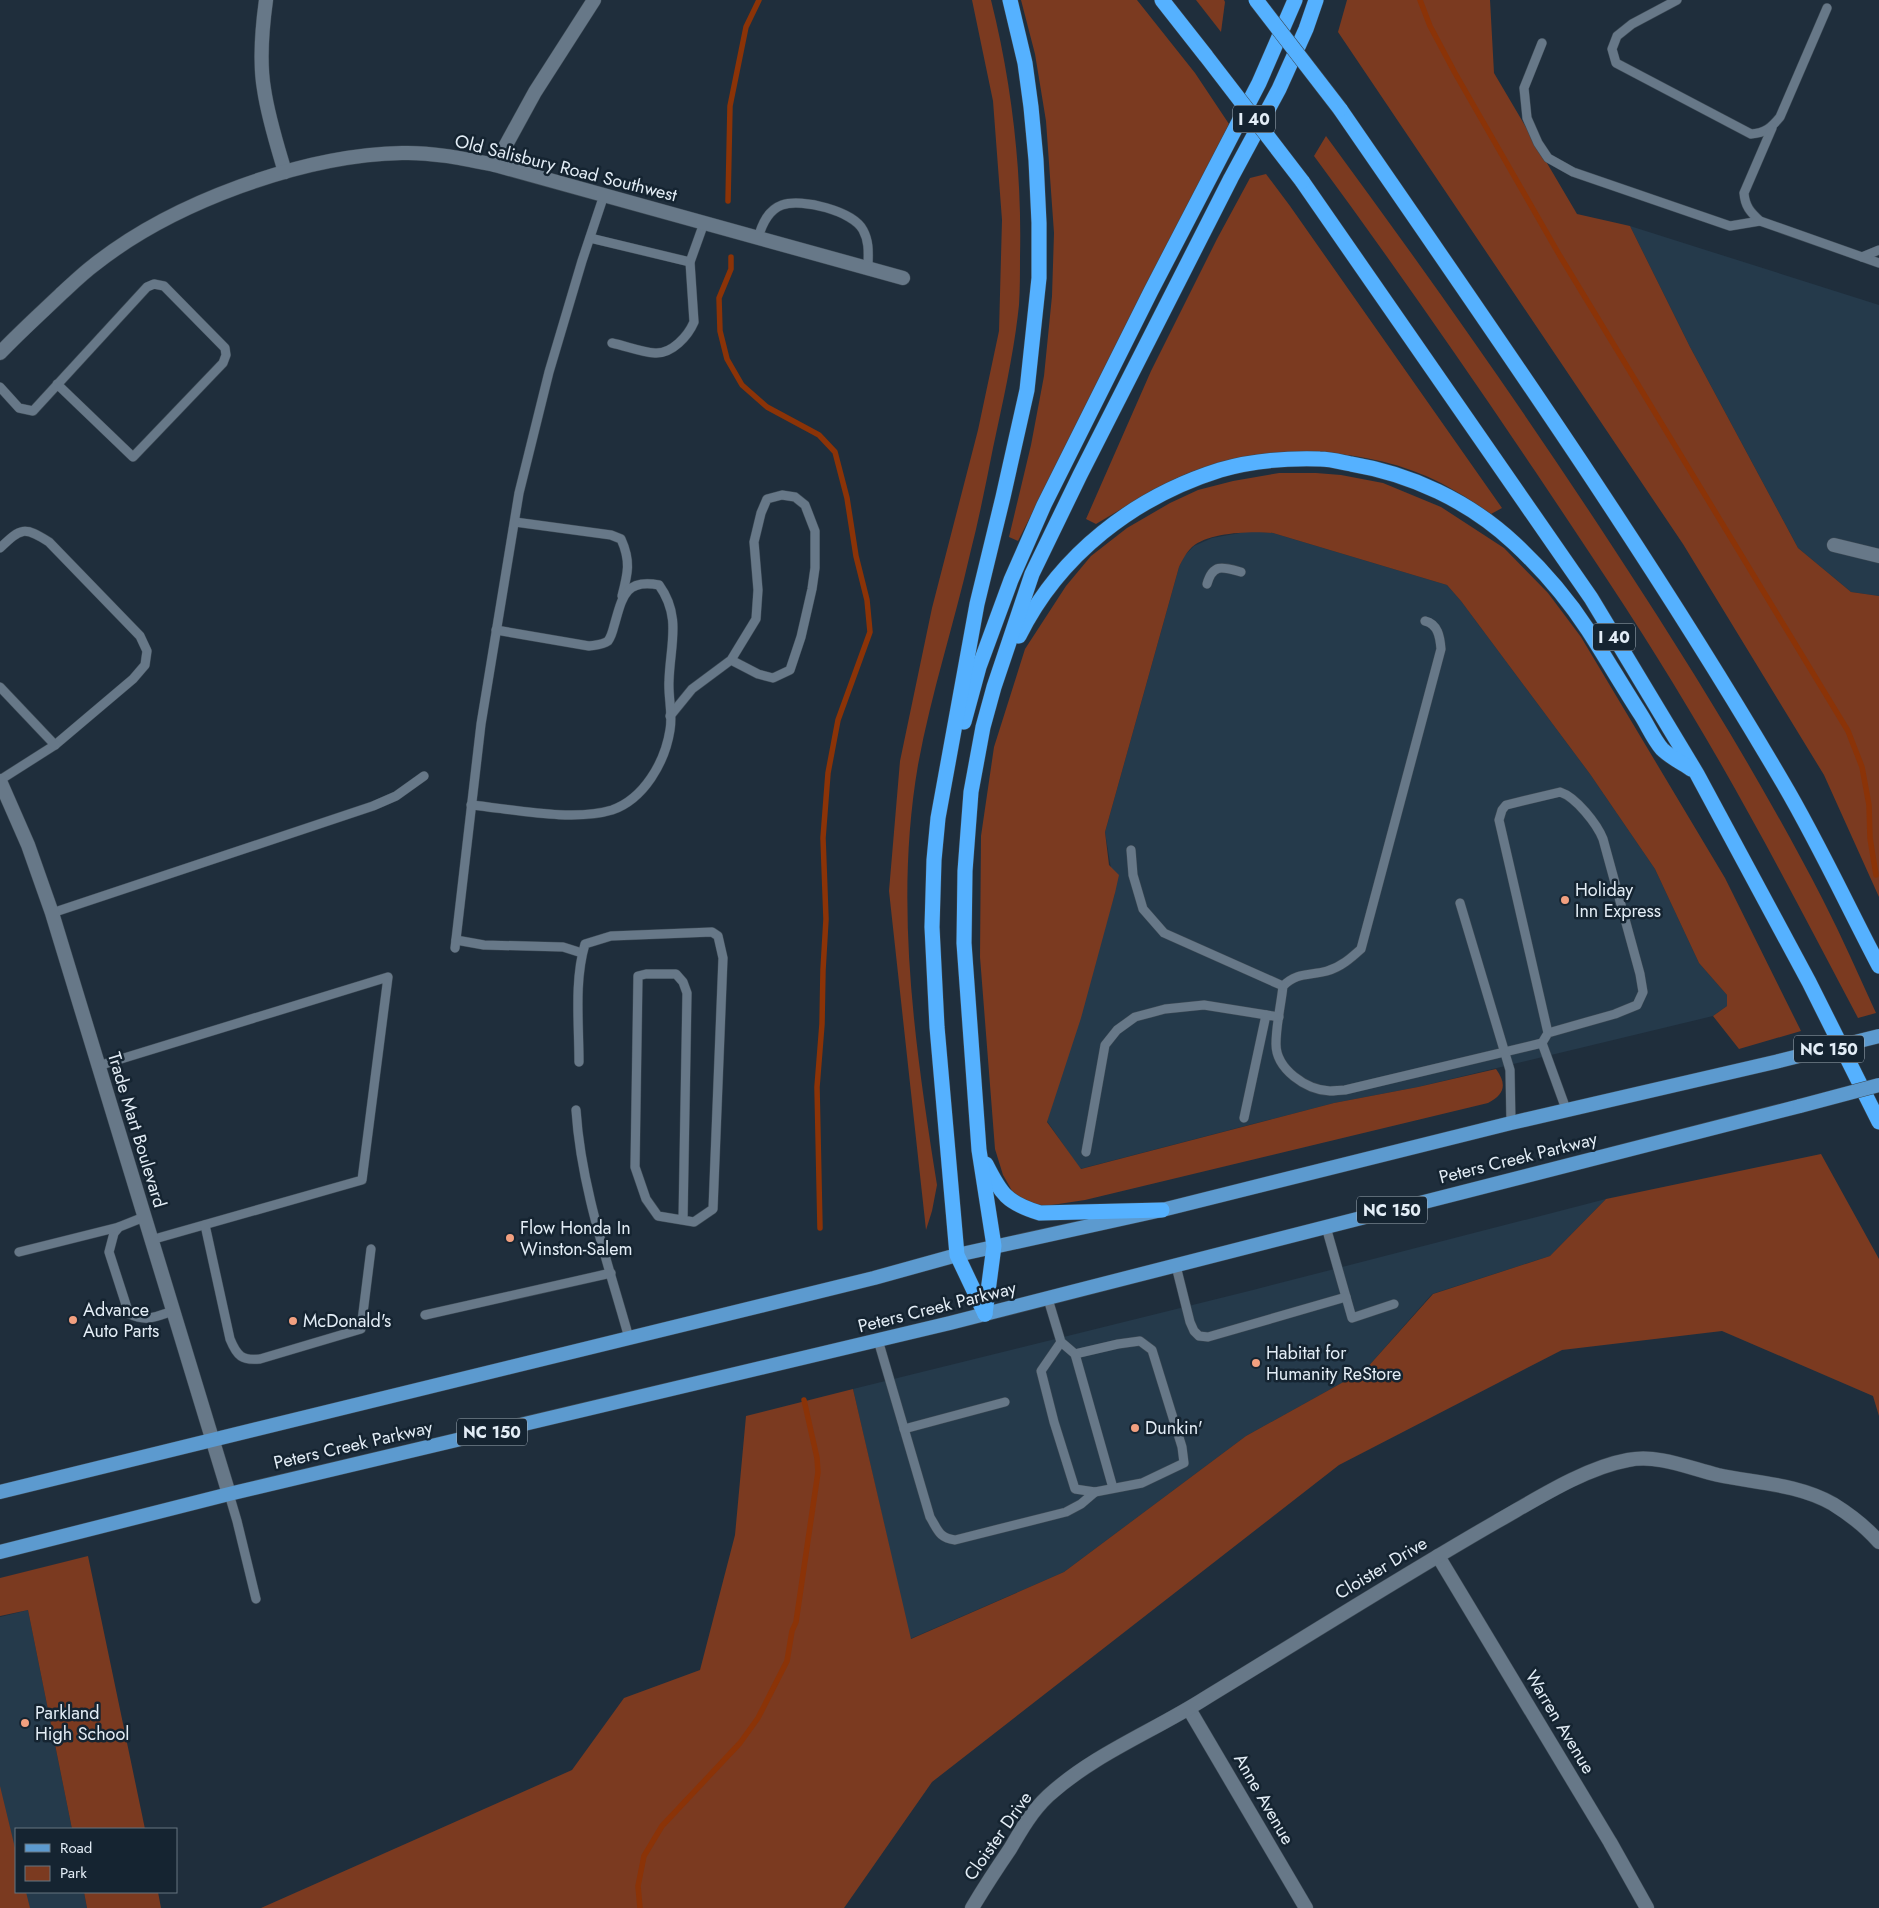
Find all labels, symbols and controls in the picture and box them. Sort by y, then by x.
road number: I 40 [1233,106,1275,132]
street label: Old Salisbury Road Southwest [452,128,681,208]
road number: I 40 [1593,624,1635,650]
place label: Holiday Inn Express [1575,877,1661,924]
marker: Holiday Inn Express [1559,894,1571,906]
road number: NC 150 [1794,1036,1864,1062]
street label: Trade Mart Boulevard [101,1049,173,1211]
street label: Peters Creek Parkway [1436,1126,1600,1190]
road number: NC 150 [1357,1196,1427,1224]
place label: Flow Honda In Winston-Salem [520,1215,633,1262]
marker: Flow Honda In Winston-Salem [504,1232,516,1244]
street label: Peters Creek Parkway [855,1275,1019,1339]
place label: Advance Auto Parts [83,1297,159,1344]
place label: McDonald's [303,1308,391,1334]
marker: Advance Auto Parts [67,1314,79,1326]
marker: McDonald's [287,1315,299,1327]
place label: Habitat for Humanity ReStore [1266,1340,1401,1387]
marker: Habitat for Humanity ReStore [1250,1357,1262,1369]
street label: Peters Creek Parkway [271,1414,435,1476]
place label: Dunkin' [1145,1415,1203,1441]
road number: NC 150 [457,1418,527,1445]
marker: Dunkin' [1129,1422,1141,1434]
street label: Cloister Drive [1330,1530,1432,1606]
street label: Warren Avenue [1519,1665,1601,1779]
place label: Parkland High School [35,1700,129,1747]
marker: Parkland High School [19,1717,31,1729]
street label: Anne Avenue [1227,1749,1301,1849]
street label: Cloister Drive [958,1786,1038,1886]
legend [15,1828,178,1893]
text: Road [60,1837,92,1859]
text: Park [60,1862,87,1884]

